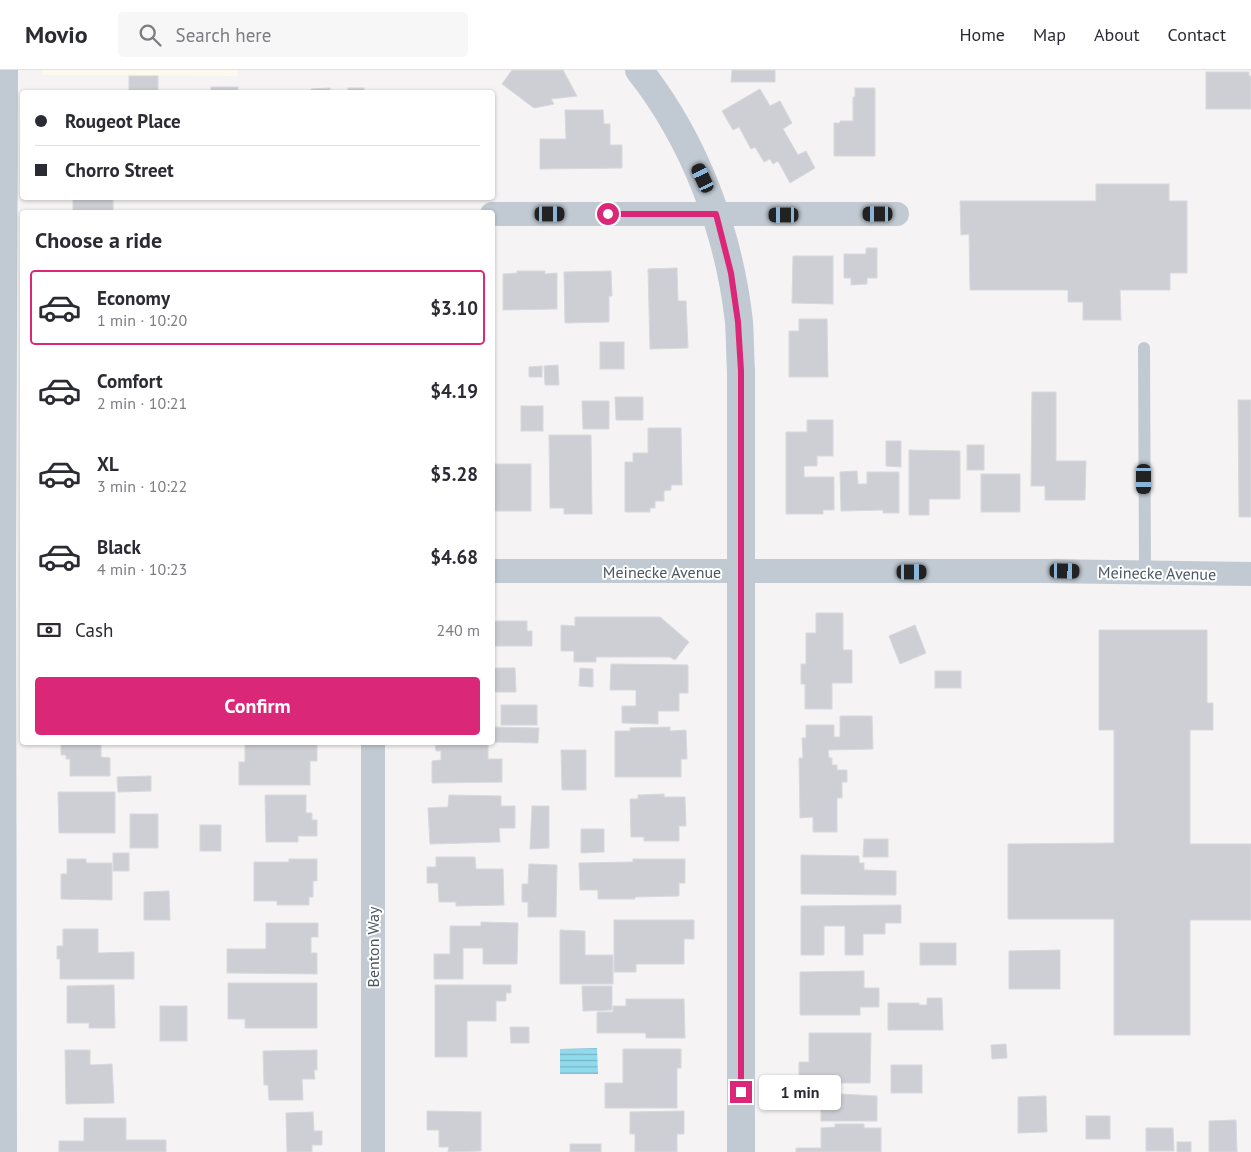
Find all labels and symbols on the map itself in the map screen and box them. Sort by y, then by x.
car [689,161,716,195]
route start [597,203,619,225]
car [535,207,565,222]
car [863,207,893,222]
car [769,208,799,223]
car [1136,464,1151,494]
street label: Meinecke Avenue [603,562,721,582]
street label: Meinecke Avenue [1098,562,1216,584]
car [1049,563,1080,579]
car [897,565,927,580]
street label: Benton Way [363,906,383,987]
callout: 1 min [758,1074,841,1110]
route end [730,1081,752,1103]

